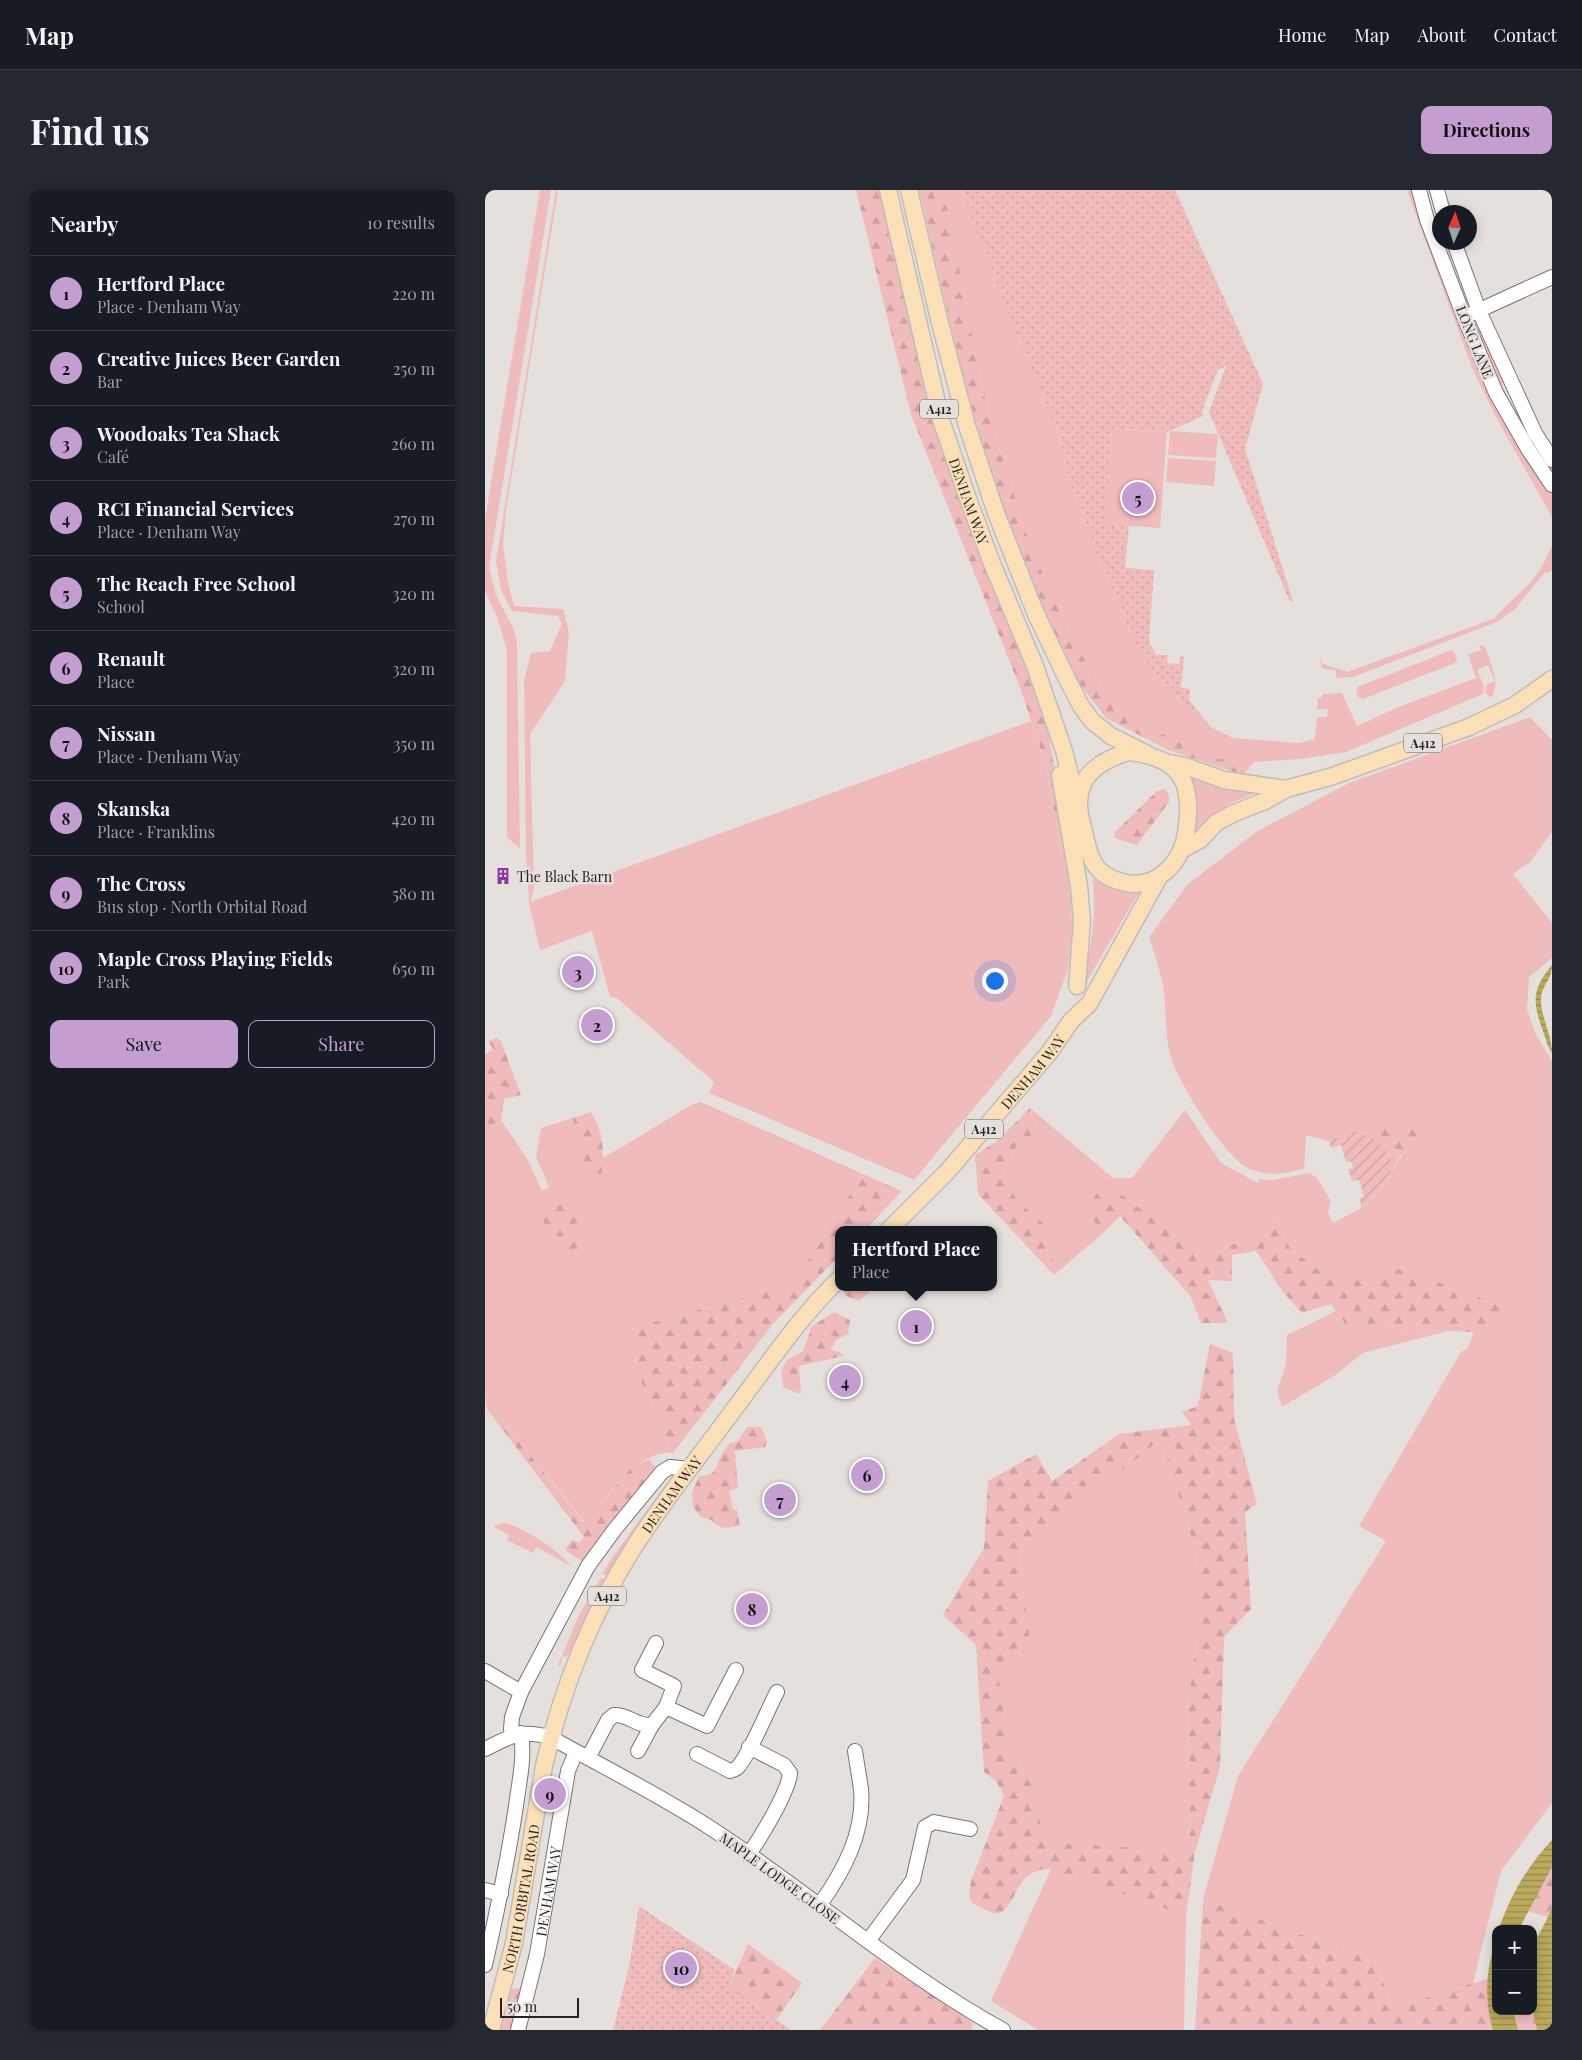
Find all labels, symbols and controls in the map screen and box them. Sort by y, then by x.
text: Map [25,19,74,51]
text: Home [1278,23,1326,47]
text: Map [1354,23,1389,47]
text: About [1417,23,1466,47]
text: Contact [1494,23,1557,47]
button: Directions [1421,106,1552,154]
text: Find us [30,107,150,154]
north arrow [1432,205,1477,250]
text: Nearby [50,209,119,237]
text: 10 results [367,212,435,233]
text: Hertford Place [97,270,225,296]
text: 1 [63,283,69,304]
text: 220 m [392,283,435,304]
text: Place · Denham Way [97,296,241,317]
street label: LONG LANE [1452,303,1498,381]
text: Creative Juices Beer Garden [97,345,340,371]
text: 2 [62,358,70,379]
text: 250 m [393,358,435,379]
text: Bar [97,371,122,392]
road number: A412 [920,400,958,418]
text: Woodoaks Tea Shack [97,420,280,446]
text: 3 [62,433,70,454]
text: 260 m [391,433,435,454]
text: Café [97,446,129,467]
street label: DENHAM WAY [945,455,994,548]
pin: 5 [1122,479,1154,517]
text: RCI Financial Services [97,495,294,521]
text: 4 [62,508,70,529]
text: 270 m [393,508,435,529]
text: Place · Denham Way [97,521,241,542]
text: The Reach Free School [97,570,296,596]
text: 5 [62,583,70,604]
text: 320 m [392,583,435,604]
text: School [97,596,145,617]
text: Renault [97,645,165,671]
text: 6 [62,658,70,679]
text: 320 m [392,658,435,679]
text: Place [97,671,135,692]
text: Nissan [97,720,156,746]
text: 7 [62,733,70,754]
text: 350 m [393,733,435,754]
road number: A412 [1404,734,1442,752]
text: Place · Denham Way [97,746,241,767]
text: Skanska [97,795,170,821]
text: 8 [62,808,70,829]
text: 420 m [392,808,435,829]
text: Place · Franklins [97,821,215,842]
building icon: The Black Barn [493,866,513,886]
place label: The Black Barn [517,867,613,886]
text: The Cross [97,870,185,896]
text: 9 [62,883,70,904]
text: 580 m [392,883,435,904]
text: Bus stop · North Orbital Road [97,896,307,917]
text: Maple Cross Playing Fields [97,945,333,971]
pin: 3 [562,953,594,991]
text: 10 [58,958,74,979]
text: 650 m [392,958,435,979]
your location [982,968,1008,994]
text: Park [97,971,130,992]
pin: 2 [581,1006,613,1044]
button: Save [50,1020,238,1068]
button: Share [248,1020,435,1068]
street label: DENHAM WAY [996,1030,1069,1113]
road number: A412 [965,1120,1003,1139]
popup [835,1226,997,1291]
text: Hertford Place [852,1235,980,1261]
text: Place [852,1261,890,1282]
pin: 1 [900,1307,932,1345]
pin: 4 [829,1362,861,1400]
street label: DENHAM WAY [637,1451,706,1536]
pin: 6 [851,1456,883,1494]
pin: 7 [764,1481,796,1519]
road number: A412 [588,1586,626,1605]
pin: 8 [736,1590,768,1628]
pin: 9 [534,1775,566,1813]
street label: NORTH ORBITAL ROAD [497,1823,543,1975]
street label: MAPLE LODGE CLOSE [716,1828,844,1928]
street label: DENHAM WAY [531,1844,565,1938]
map controls [1492,1925,1537,2015]
button: + [1492,1925,1537,1970]
pin: 10 [665,1949,697,1987]
button: − [1492,1970,1537,2015]
scale bar [500,1995,579,2018]
text: 50 m [507,1997,537,2016]

